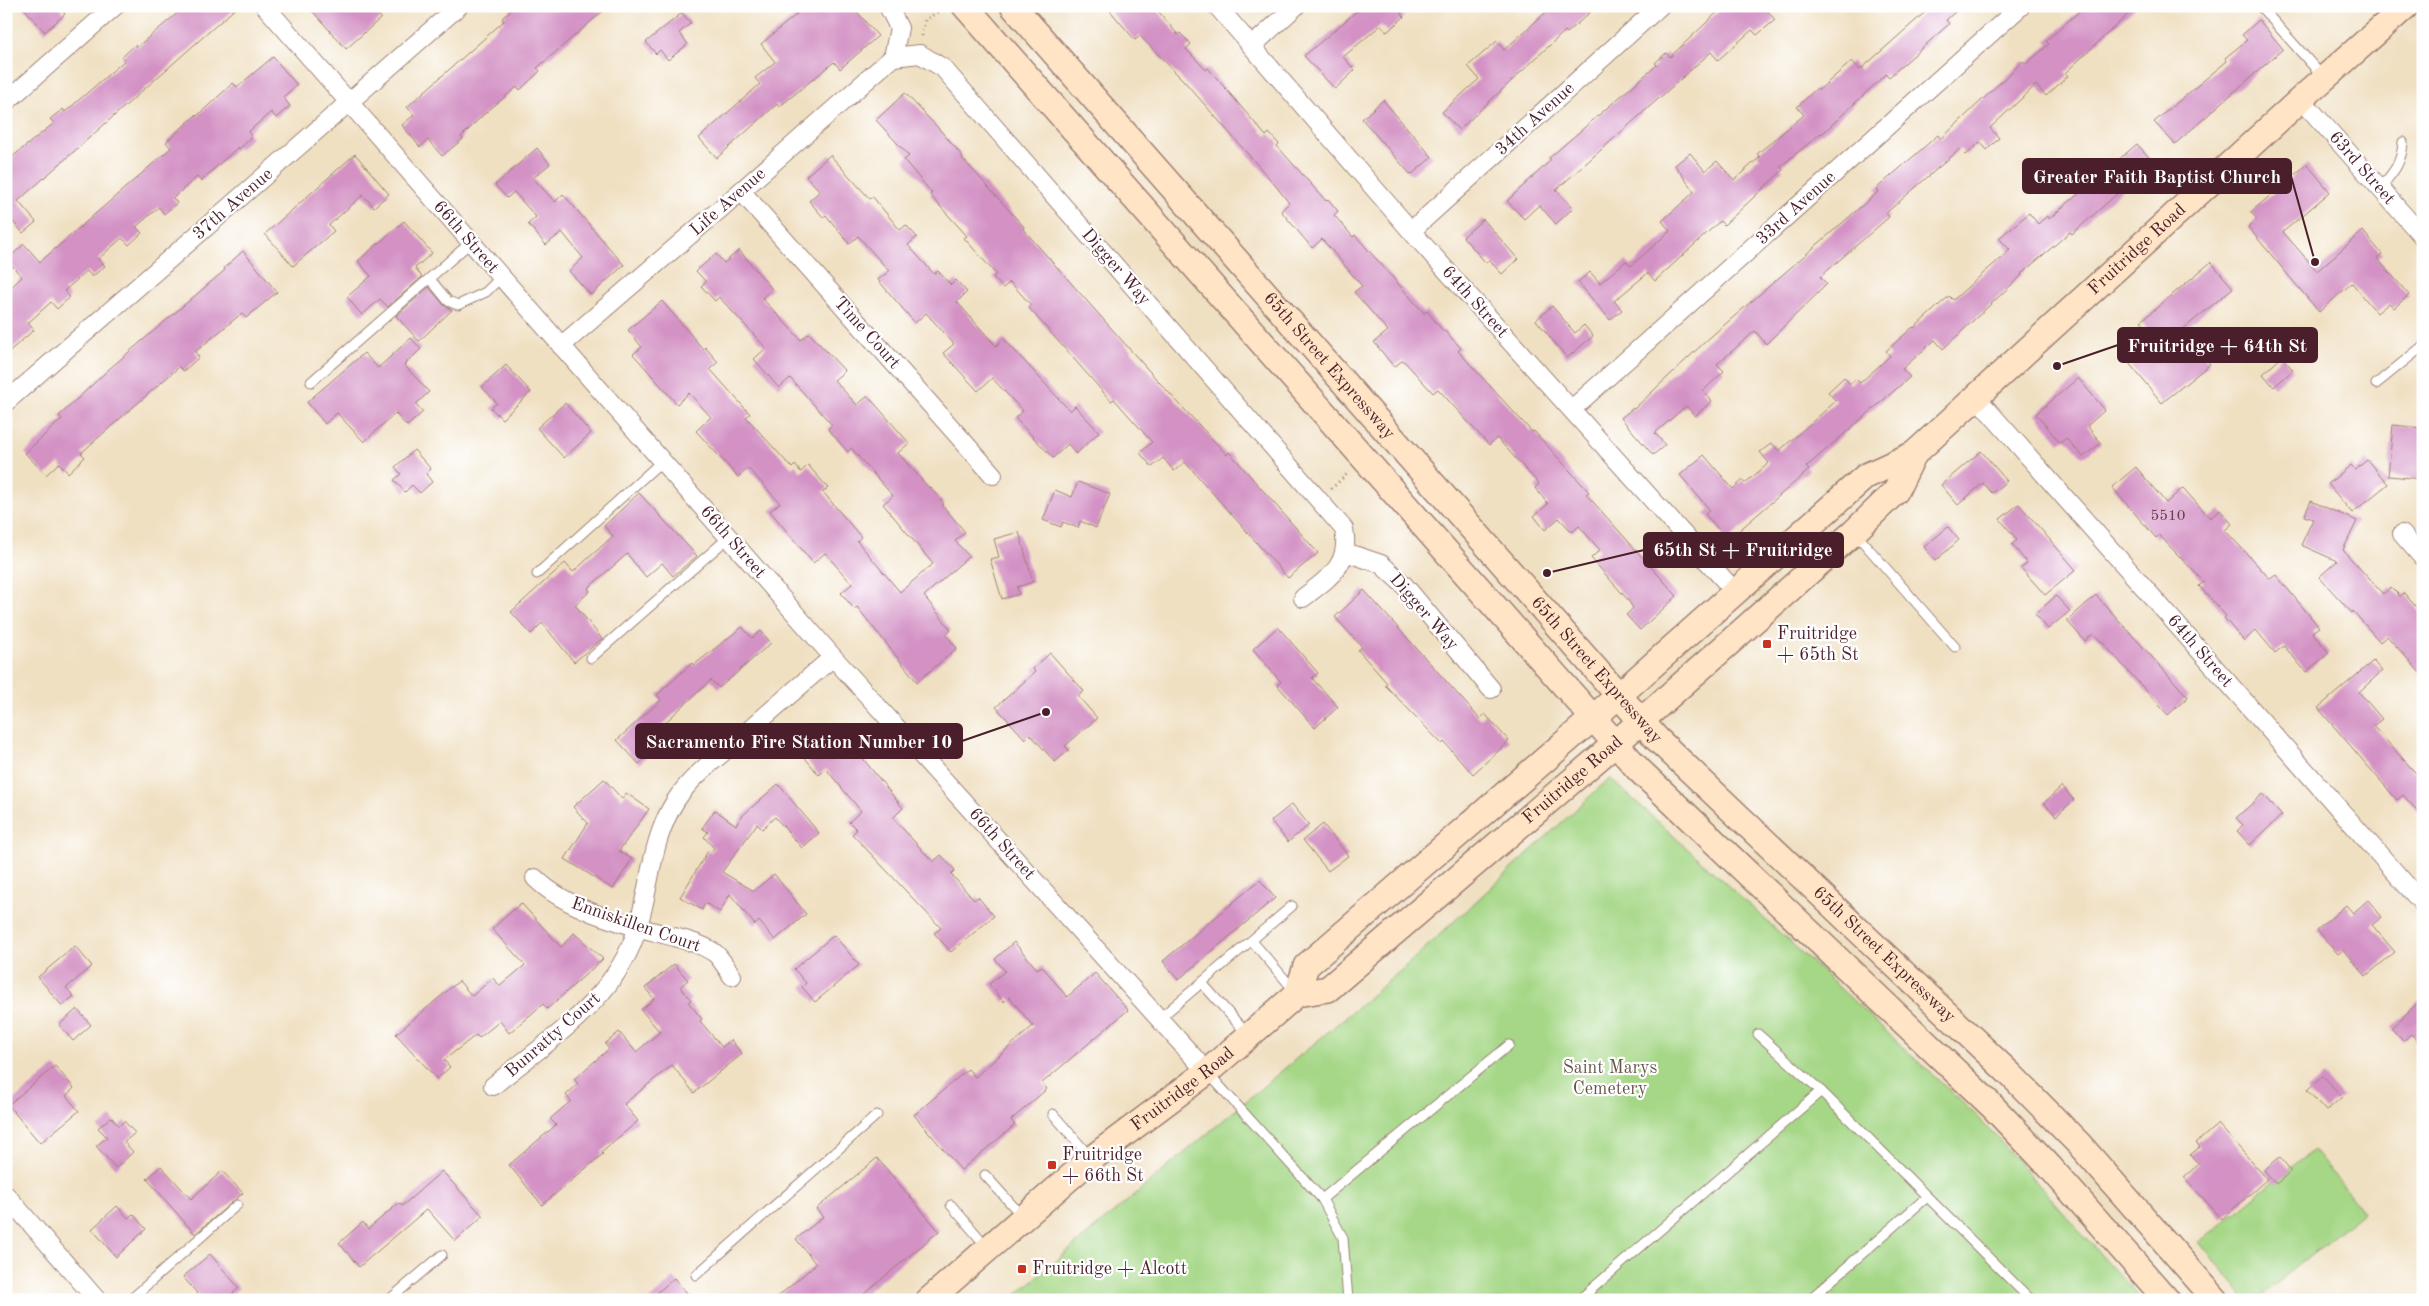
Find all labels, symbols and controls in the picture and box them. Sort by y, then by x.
street label: 34th Avenue [1492,79,1578,159]
street label: 63rd Street [2326,128,2398,208]
callout: Greater Faith Baptist Church [2023,159,2291,193]
street label: 37th Avenue [190,165,276,243]
street label: Life Avenue [687,165,769,239]
street label: 33rd Avenue [1753,168,1839,248]
text: Greater Faith Baptist Church [2033,169,2281,188]
street label: 66th Street [430,197,502,277]
street label: Fruitridge Road [2085,200,2189,298]
street label: Digger Way [1078,225,1154,309]
street label: 64th Street [1438,263,1512,341]
street label: 65th Street Expressway [1260,289,1399,443]
street label: Time Court [830,294,904,372]
callout: Fruitridge + 64th St [2118,328,2317,362]
text: Fruitridge + 64th St [2127,338,2307,357]
street label: 66th Street [697,502,769,582]
house number: 5510 [2151,509,2185,524]
callout: 65th St + Fruitridge [1644,533,1843,567]
text: 65th St + Fruitridge [1653,542,1833,561]
street label: Digger Way [1386,570,1462,654]
street label: 65th Street Expressway [1527,593,1666,747]
street label: 64th Street [2164,611,2236,691]
place label: Fruitridge + 65th St [1777,625,1858,664]
marker: Fruitridge + 65th St [1761,638,1773,650]
callout: Sacramento Fire Station Number 10 [636,724,962,758]
street label: Fruitridge Road [1519,733,1626,828]
text: Sacramento Fire Station Number 10 [646,734,952,753]
street label: 66th Street [965,805,1039,883]
street label: 65th Street Expressway [1810,883,1959,1027]
street label: Enniskillen Court [569,894,703,956]
street label: Bunratty Court [502,989,604,1081]
street label: Fruitridge Road [1128,1044,1238,1135]
park label: Saint Marys Cemetery [1563,1059,1658,1098]
place label: Fruitridge + 66th St [1062,1146,1143,1185]
marker: Fruitridge + 66th St [1046,1159,1058,1171]
place label: Fruitridge + Alcott [1032,1260,1187,1278]
marker: Fruitridge + Alcott [1016,1263,1028,1275]

